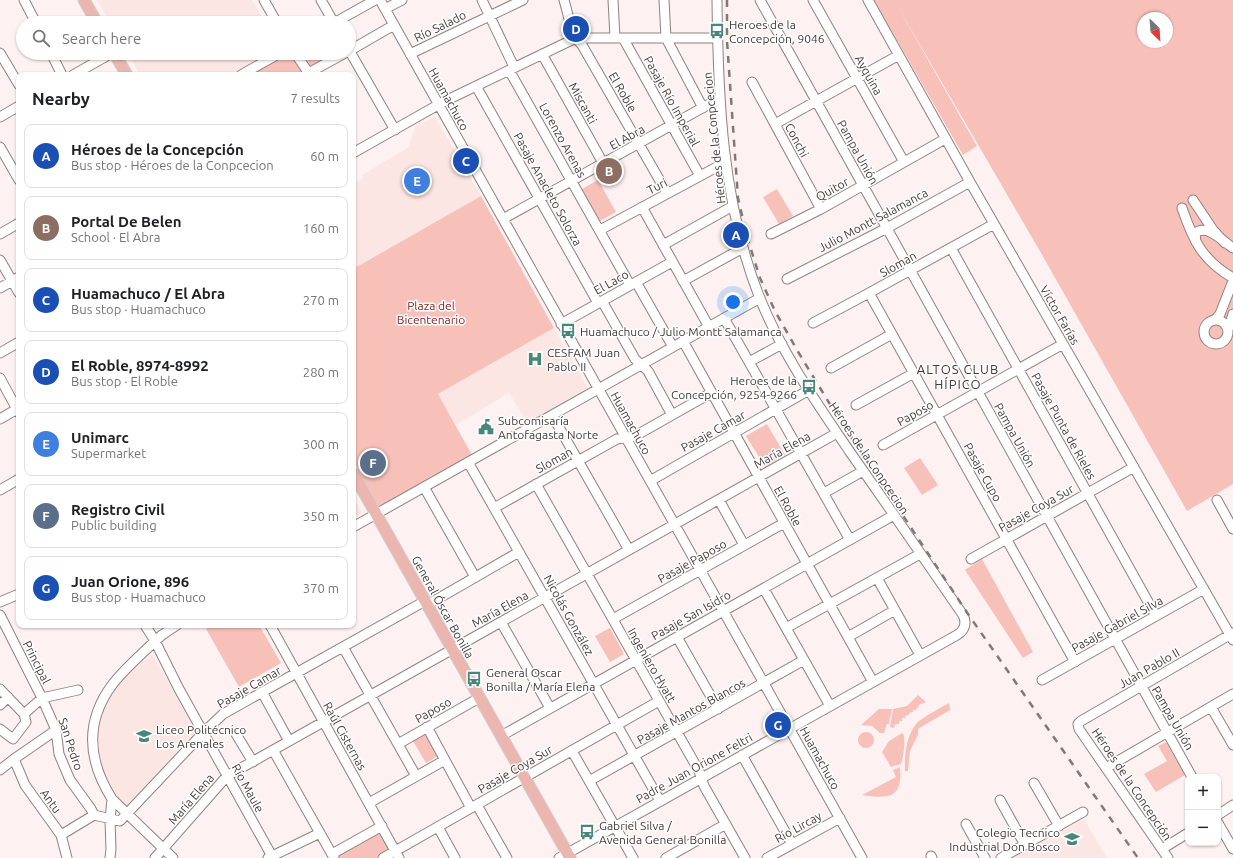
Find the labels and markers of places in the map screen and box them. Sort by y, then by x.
pin: D [563,14,589,44]
place label: Heroes de la Concepción, 9046 [729,18,825,45]
bus stop icon: Heroes de la Concepción, 9046 [708,22,726,40]
pin: C [453,146,479,176]
pin: B [596,156,622,186]
pin: E [404,166,430,196]
pin: A [723,220,749,250]
bus stop icon: Huamachuco / Julio Montt Salamanca [559,322,577,340]
place label: Huamachuco / Julio Montt Salamanca [580,325,782,338]
place label: CESFAM Juan Pablo II [547,346,620,373]
hospital icon: CESFAM Juan Pablo II [526,350,544,368]
place label: Heroes de la Concepción, 9254-9266 [671,374,797,401]
bus stop icon: Heroes de la Concepción, 9254-9266 [800,378,818,396]
place label: Subcomisaría Antofagasta Norte [498,414,598,441]
public building icon: Subcomisaría Antofagasta Norte [477,418,495,436]
pin: F [360,448,386,478]
place label: General Oscar Bonilla / María Elena [486,666,595,693]
bus stop icon: General Oscar Bonilla / María Elena [465,670,483,688]
pin: G [765,710,791,740]
place label: Liceo Politécnico Los Arenales [156,723,246,750]
school or university icon: Liceo Politécnico Los Arenales [135,727,153,745]
place label: Gabriel Silva / Avenida General Bonilla [599,819,726,846]
bus stop icon: Gabriel Silva / Avenida General Bonilla [578,823,596,841]
place label: Colegio Tecnico Industrial Don Bosco [949,826,1060,853]
school or university icon: Colegio Tecnico Industrial Don Bosco [1063,830,1081,848]

